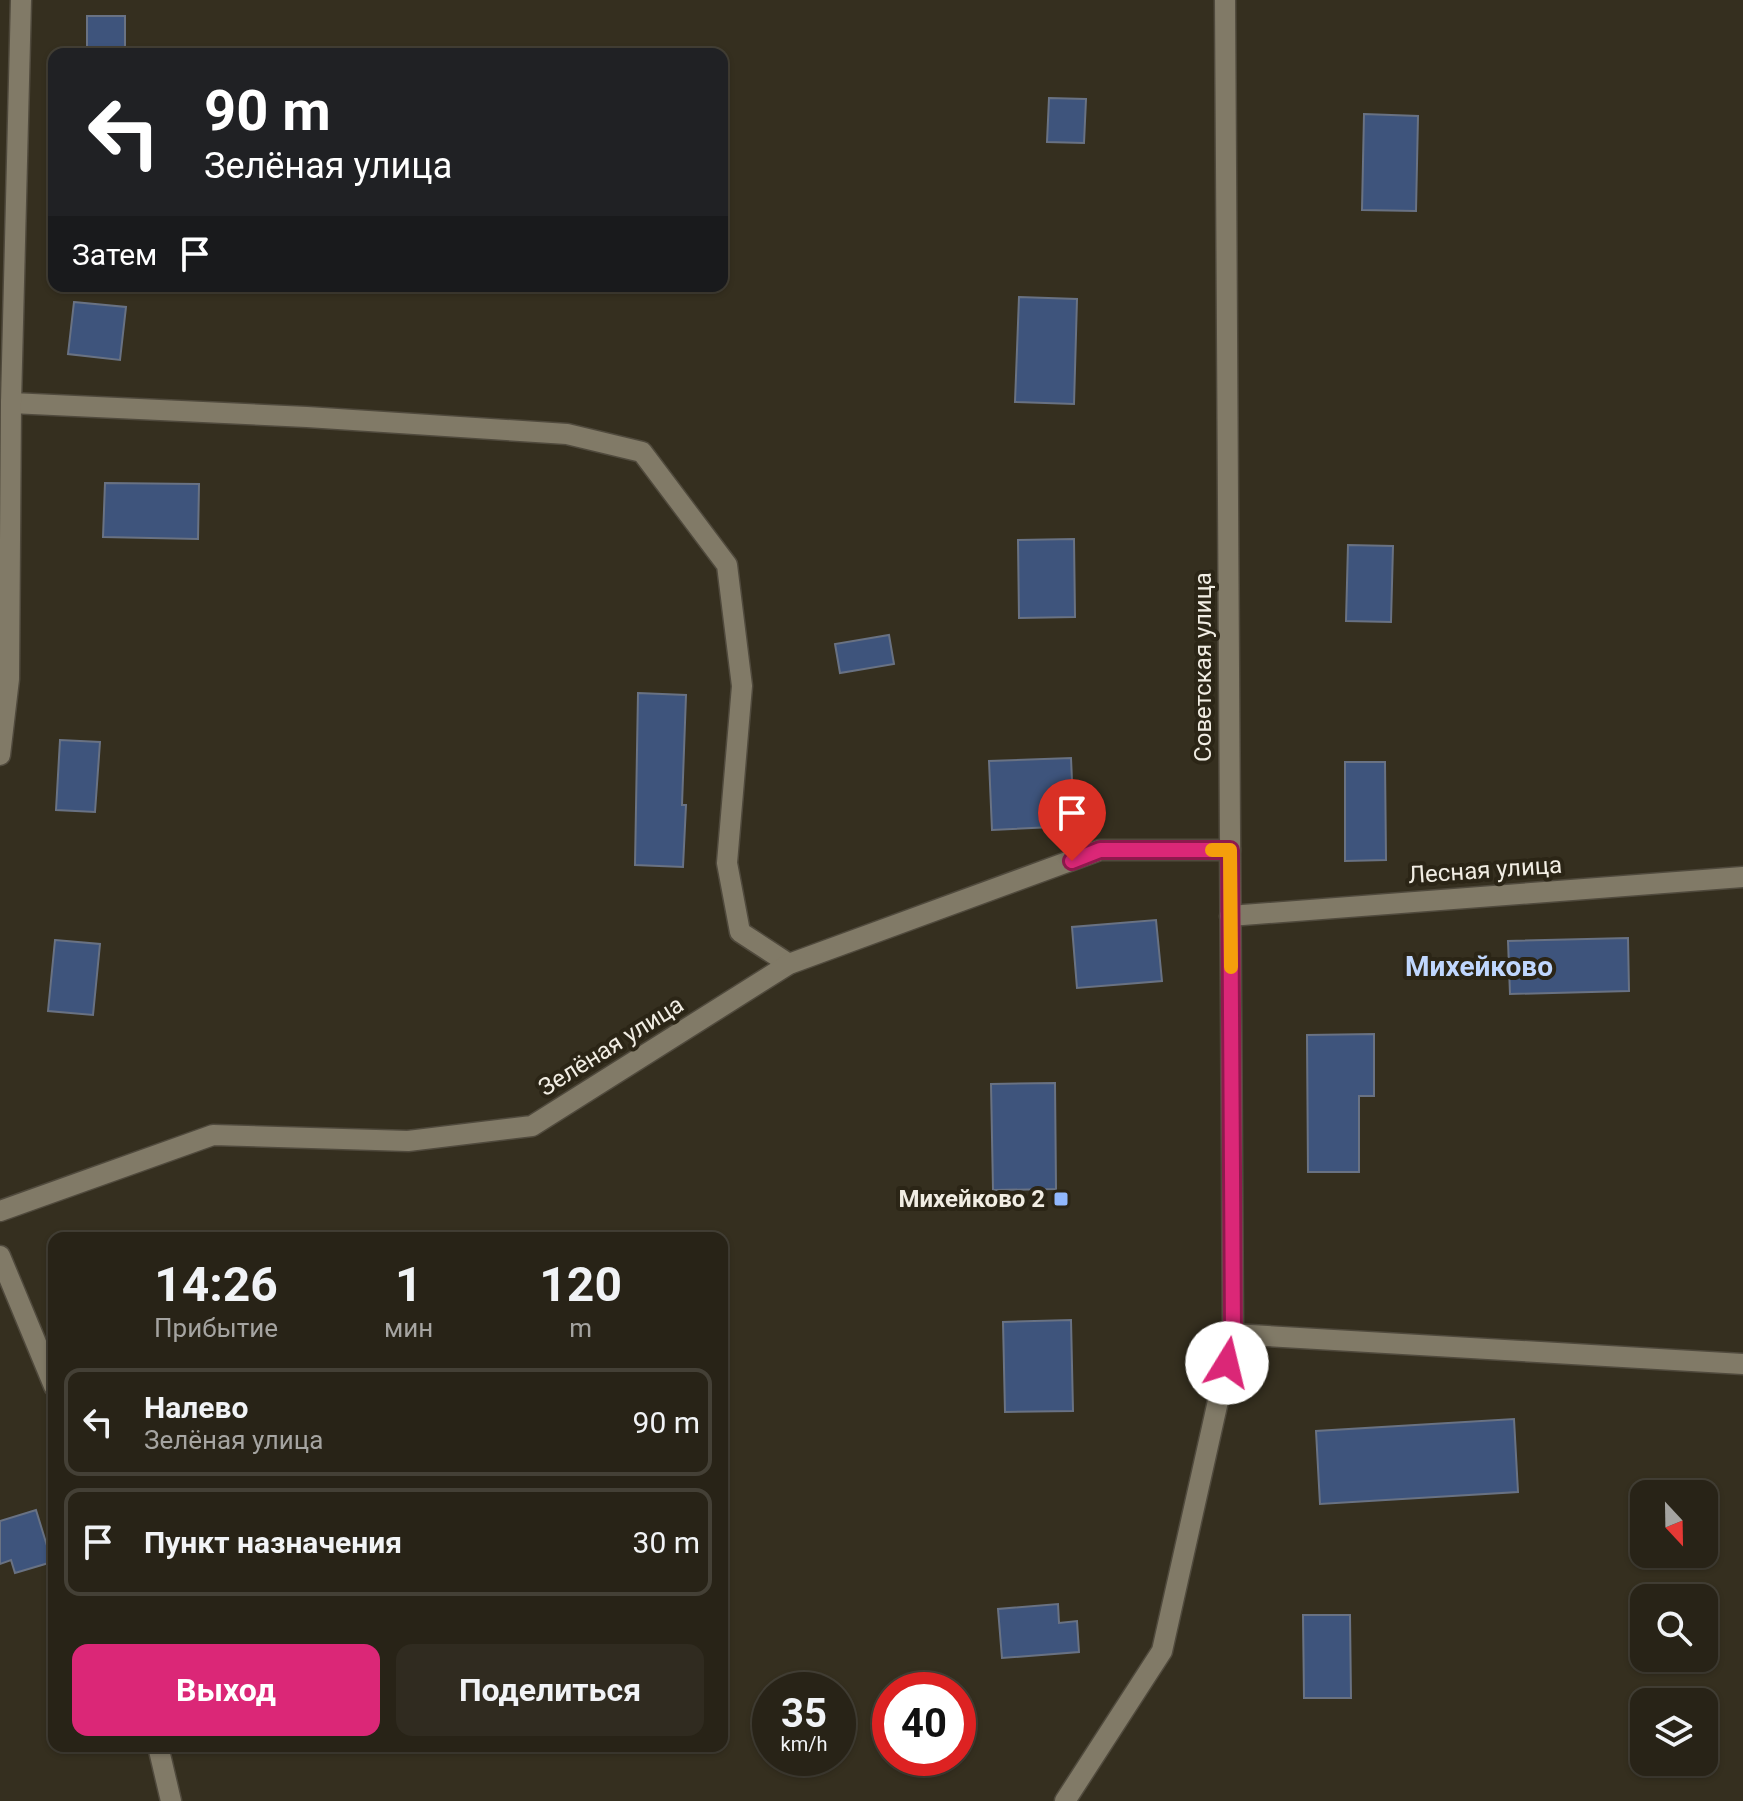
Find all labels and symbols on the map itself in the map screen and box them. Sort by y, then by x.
street label: Советская улица [1189,572,1217,762]
pin [1038,779,1106,861]
street label: Лесная улица [1407,851,1563,889]
district label: Михейково [1405,950,1553,983]
street label: Зелёная улица [533,990,689,1102]
place label: Михейково 2 [899,1185,1045,1213]
marker: Михейково 2 [1052,1190,1070,1208]
position arrow [1185,1321,1269,1405]
north arrow [1630,1480,1718,1568]
speed limit sign: 40 [872,1672,976,1776]

